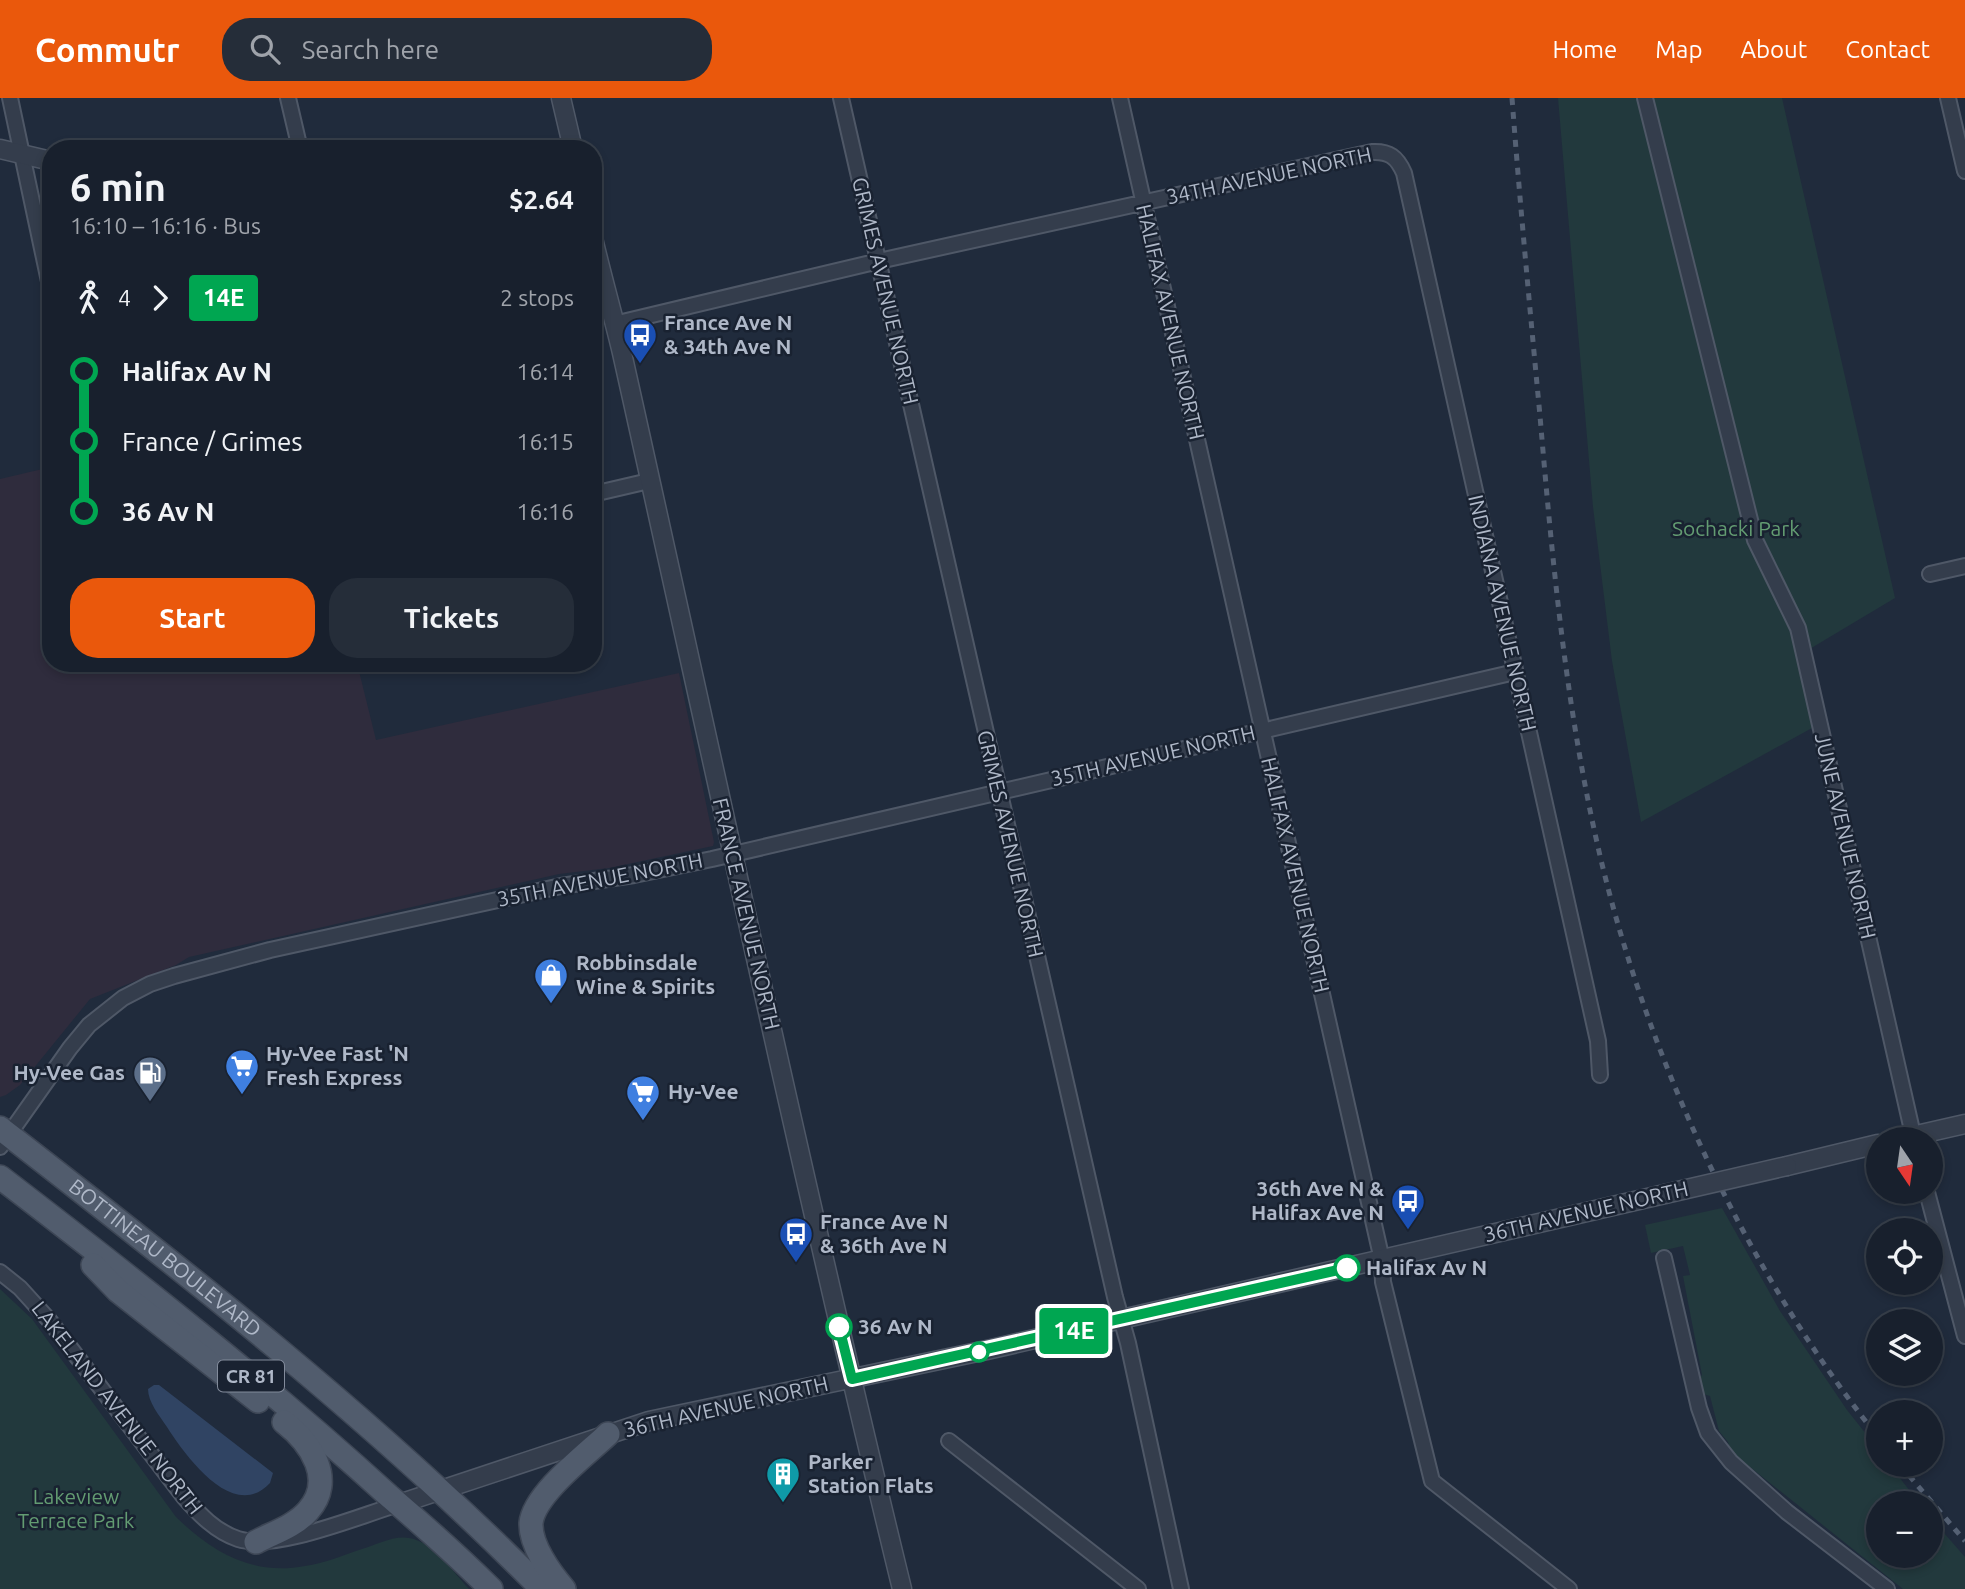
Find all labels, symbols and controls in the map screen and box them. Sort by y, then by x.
search box [222,18,712,81]
icon: search [246,30,284,68]
text: Commutr [35,31,180,68]
text: Search here [302,35,439,64]
text: Home [1552,36,1617,63]
text: Map [1655,36,1702,63]
text: About [1740,36,1807,63]
text: Contact [1845,36,1930,63]
street label: 34TH AVENUE NORTH [1164,142,1374,208]
text: 6 min [70,166,166,208]
street label: GRIMES AVENUE NORTH [848,175,924,407]
text: $2.64 [509,185,574,214]
street label: HALIFAX AVENUE NORTH [1132,202,1210,442]
text: 16:10 – 16:16 · Bus [70,213,261,238]
icon: walk [70,279,108,317]
icon: forward [141,279,179,317]
text: 14E [203,284,244,311]
text: 4 [118,285,131,310]
text: 2 stops [500,285,574,310]
place label: France Ave N & 34th Ave N [664,310,792,358]
bus stop icon: France Ave N & 34th Ave N [621,316,659,365]
text: Halifax Av N [122,357,272,386]
text: 16:14 [516,359,574,384]
text: France / Grimes [122,427,303,456]
text: 16:15 [516,429,574,454]
street label: INDIANA AVENUE NORTH [1464,492,1542,733]
text: 36 Av N [122,497,214,526]
text: 16:16 [516,499,574,524]
park label: Sochacki Park [1672,516,1800,540]
button: Start [70,578,315,658]
button: Tickets [329,578,574,658]
street label: 35TH AVENUE NORTH [1048,720,1257,790]
street label: GRIMES AVENUE NORTH [973,728,1049,960]
street label: JUNE AVENUE NORTH [1811,731,1881,941]
street label: HALIFAX AVENUE NORTH [1257,755,1335,995]
street label: FRANCE AVENUE NORTH [709,796,785,1032]
street label: 35TH AVENUE NORTH [495,847,705,911]
place label: Robbinsdale Wine & Spirits [576,950,715,998]
shop icon: Robbinsdale Wine & Spirits [532,956,570,1005]
place label: Hy-Vee Fast 'N Fresh Express [266,1041,409,1089]
supermarket icon: Hy-Vee Fast 'N Fresh Express [223,1047,261,1096]
fuel station icon: Hy-Vee Gas [131,1054,169,1103]
place label: Hy-Vee Gas [14,1060,125,1084]
supermarket icon: Hy-Vee [624,1073,662,1122]
place label: Hy-Vee [668,1079,739,1103]
north arrow [1866,1127,1942,1204]
map controls [1866,1127,1943,1568]
street label: BOTTINEAU BOULEVARD [65,1173,266,1341]
place label: 36th Ave N & Halifax Ave N [1251,1176,1384,1224]
street label: 36TH AVENUE NORTH [1481,1176,1690,1246]
bus stop icon: 36th Ave N & Halifax Ave N [1389,1182,1427,1231]
place label: France Ave N & 36th Ave N [820,1209,948,1257]
bus stop icon: France Ave N & 36th Ave N [777,1215,815,1264]
button: locate [1866,1218,1943,1295]
marker: Halifax Av N [1334,1255,1360,1281]
place label: Halifax Av N [1366,1255,1487,1279]
street label: LAKELAND AVENUE NORTH [27,1296,208,1519]
line badge: 14E [1034,1308,1114,1354]
button: layers [1866,1309,1943,1386]
marker: 36 Av N [826,1314,852,1340]
place label: 36 Av N [858,1314,933,1338]
text: 14E [1053,1317,1095,1344]
unlabelled marker [969,1342,989,1362]
road number: CR 81 [218,1360,284,1392]
street label: 36TH AVENUE NORTH [621,1371,830,1441]
button: + [1866,1400,1943,1477]
place label: Parker Station Flats [808,1449,934,1497]
building icon: Parker Station Flats [764,1455,802,1504]
park label: Lakeview Terrace Park [18,1484,135,1532]
button: − [1866,1491,1943,1568]

